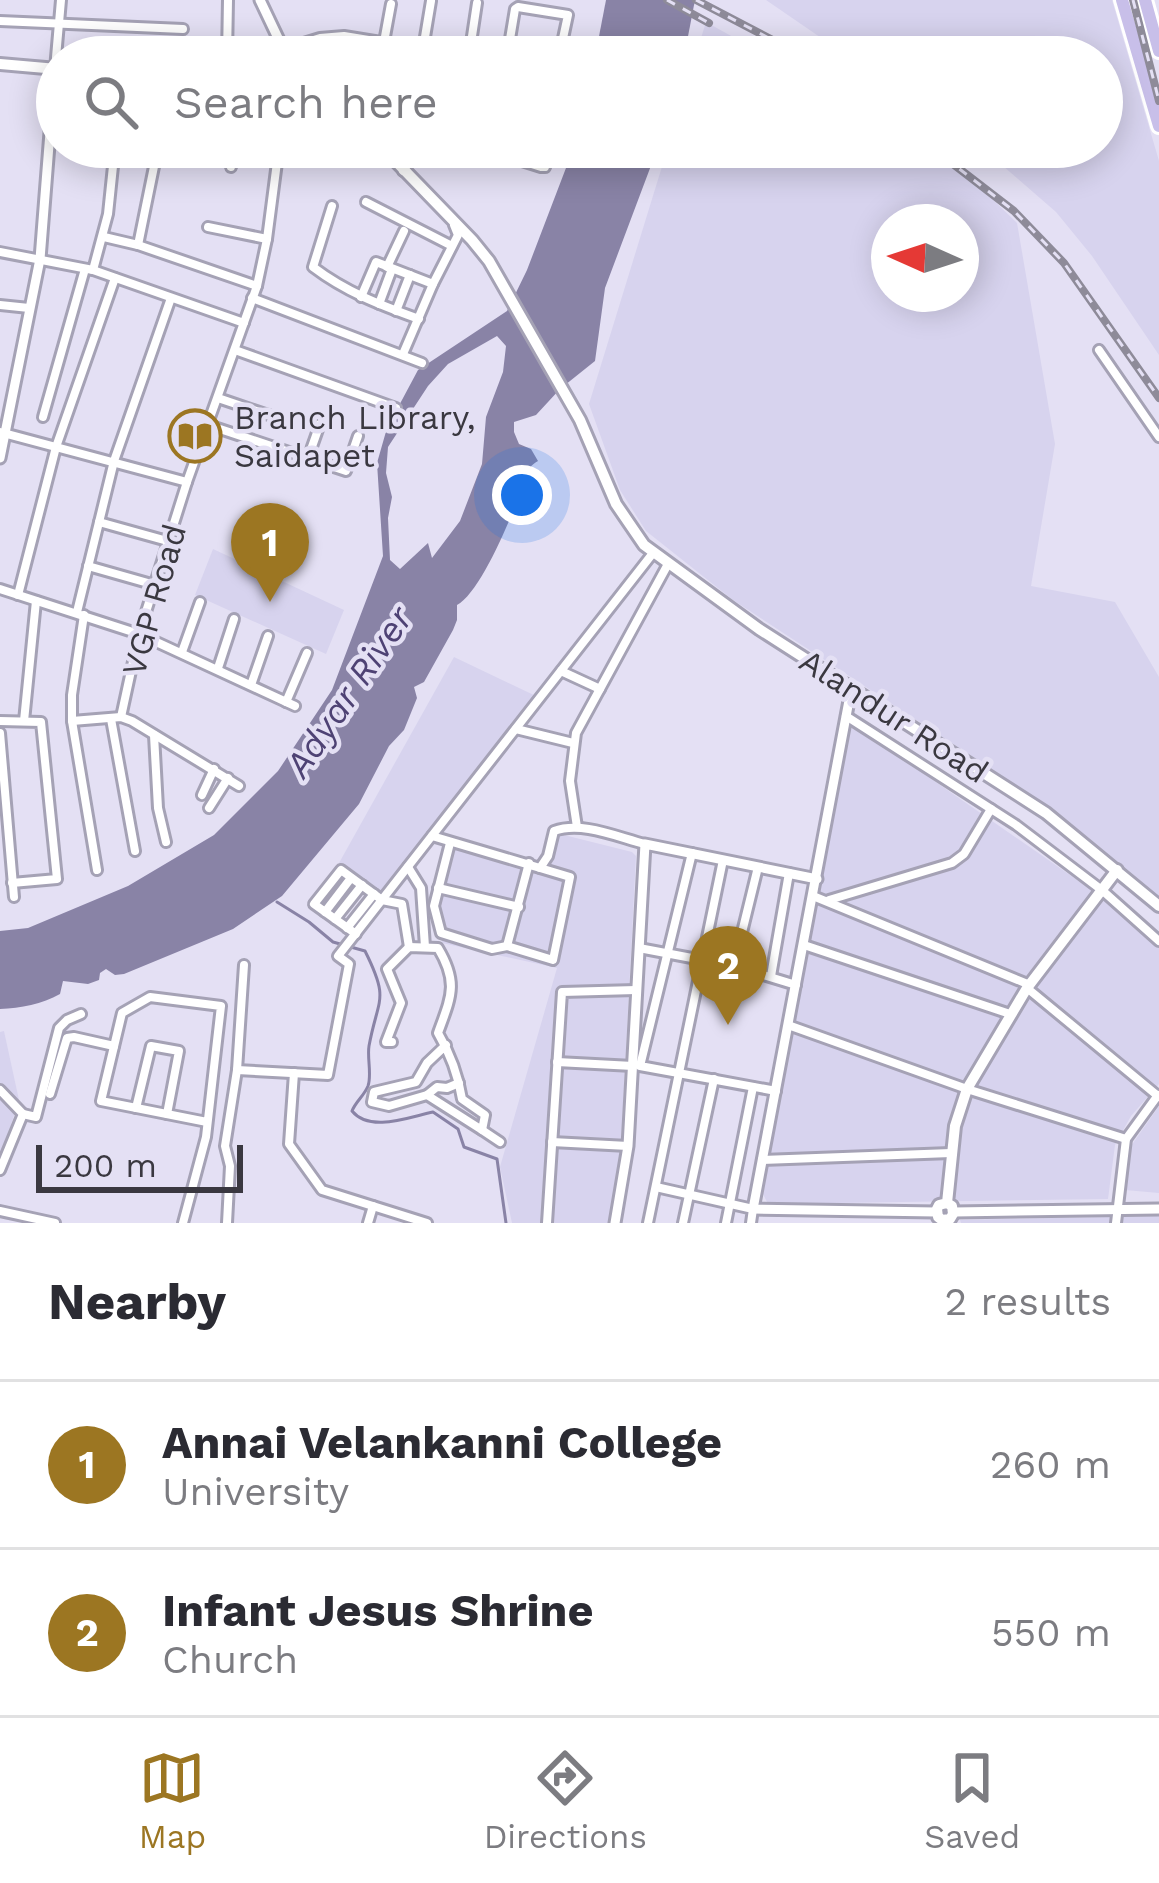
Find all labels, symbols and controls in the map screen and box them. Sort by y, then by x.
search box [36,36,1123,168]
icon: search [78,69,144,135]
text: Search here [174,76,438,129]
north arrow [871,204,979,312]
place label: Branch Library, Saidapet [234,398,476,475]
library icon: Branch Library, Saidapet [167,408,223,464]
your location [492,465,552,525]
pin: 1 [231,503,309,602]
street label: VGP Road [114,520,194,680]
water label: Adyar River [276,597,422,787]
street label: Alandur Road [793,641,995,791]
pin: 2 [689,926,767,1025]
scale bar [36,1139,243,1192]
text: 200 m [54,1146,157,1185]
text: Nearby [48,1272,226,1331]
text: 2 results [945,1279,1111,1324]
text: Annai Velankanni College [162,1416,722,1469]
text: 1 [79,1442,95,1487]
text: 260 m [990,1442,1111,1487]
text: University [162,1469,349,1514]
text: Infant Jesus Shrine [162,1584,594,1637]
text: 2 [75,1610,99,1655]
text: 550 m [991,1610,1111,1655]
text: Church [162,1637,298,1682]
tab: Map [139,1745,206,1856]
tab: Directions [484,1745,647,1856]
tab: Saved [924,1745,1020,1856]

